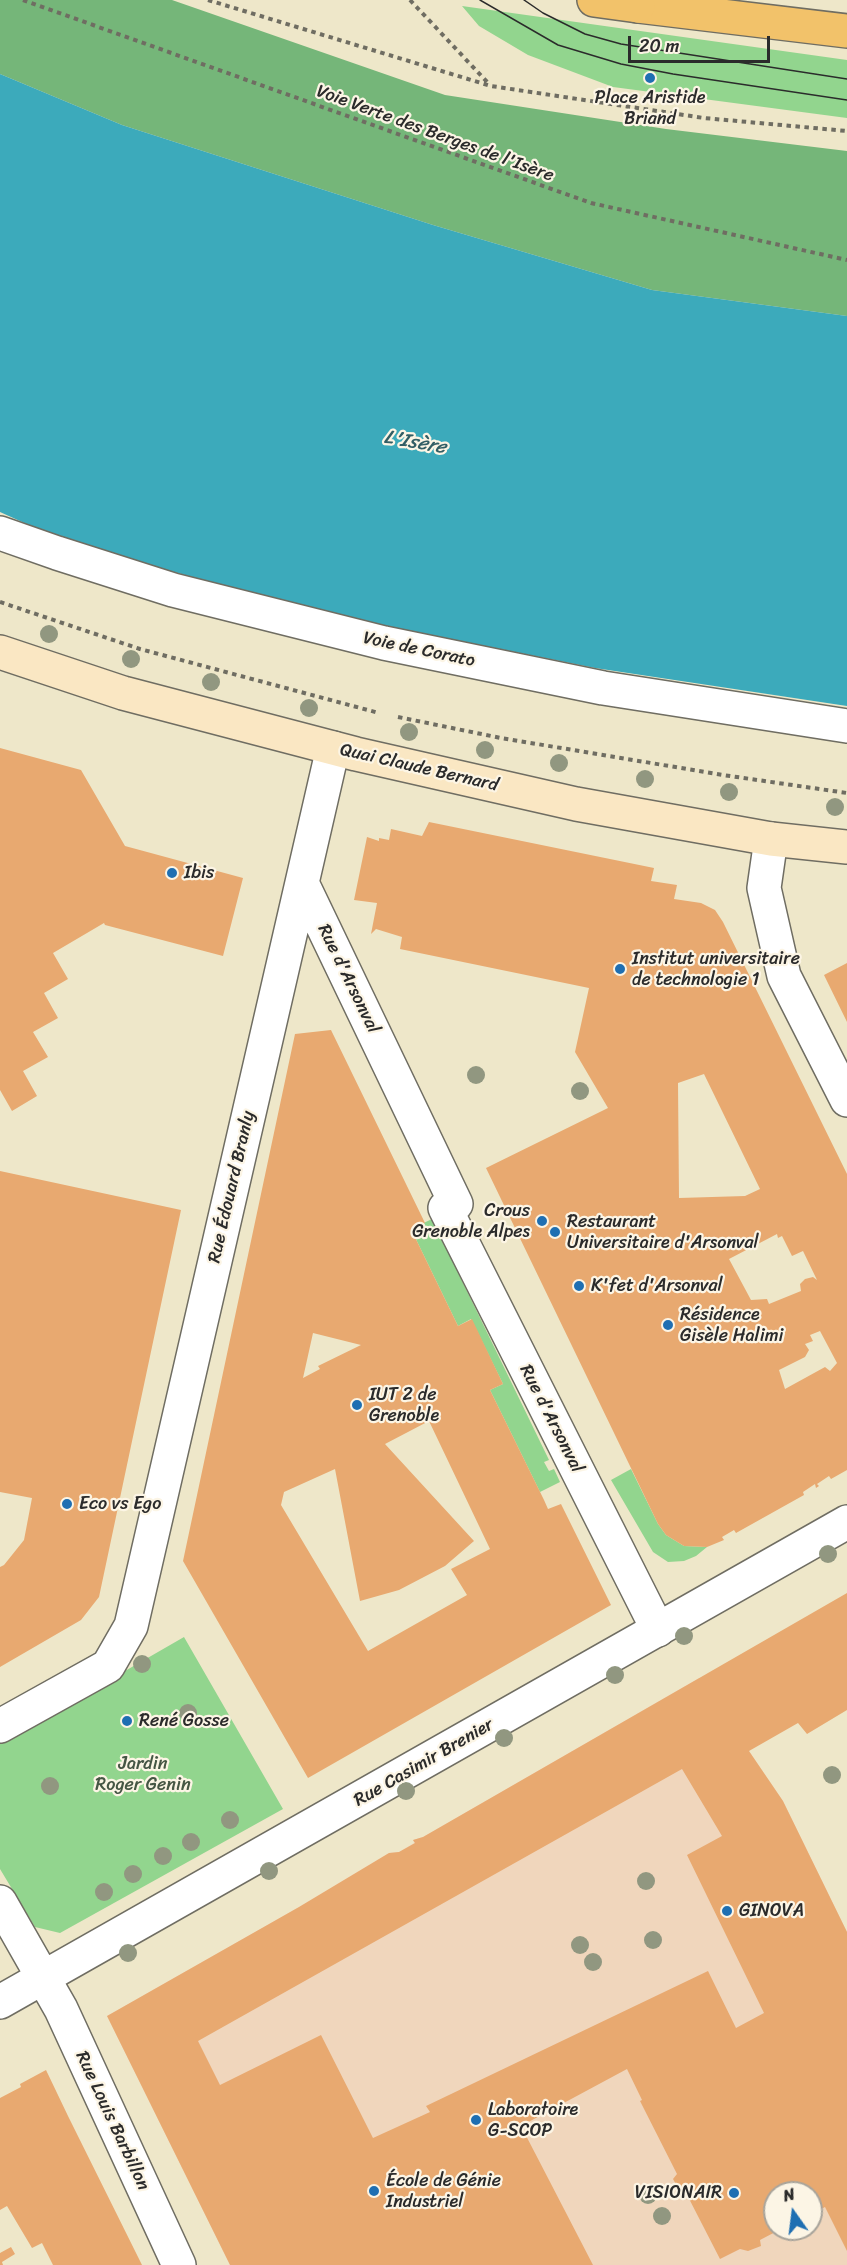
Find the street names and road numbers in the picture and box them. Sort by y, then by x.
street label: Voie Verte des Berges de l'Isère [313,81,557,187]
street label: Voie de Corato [361,628,477,672]
street label: Quai Claude Bernard [338,739,500,797]
street label: Rue d'Arsonval [312,921,384,1037]
street label: Rue Édouard Branly [204,1109,260,1265]
street label: Rue d'Arsonval [514,1361,588,1477]
street label: Rue Casimir Brenier [350,1714,498,1812]
street label: Rue Louis Barbillon [70,2048,154,2194]

